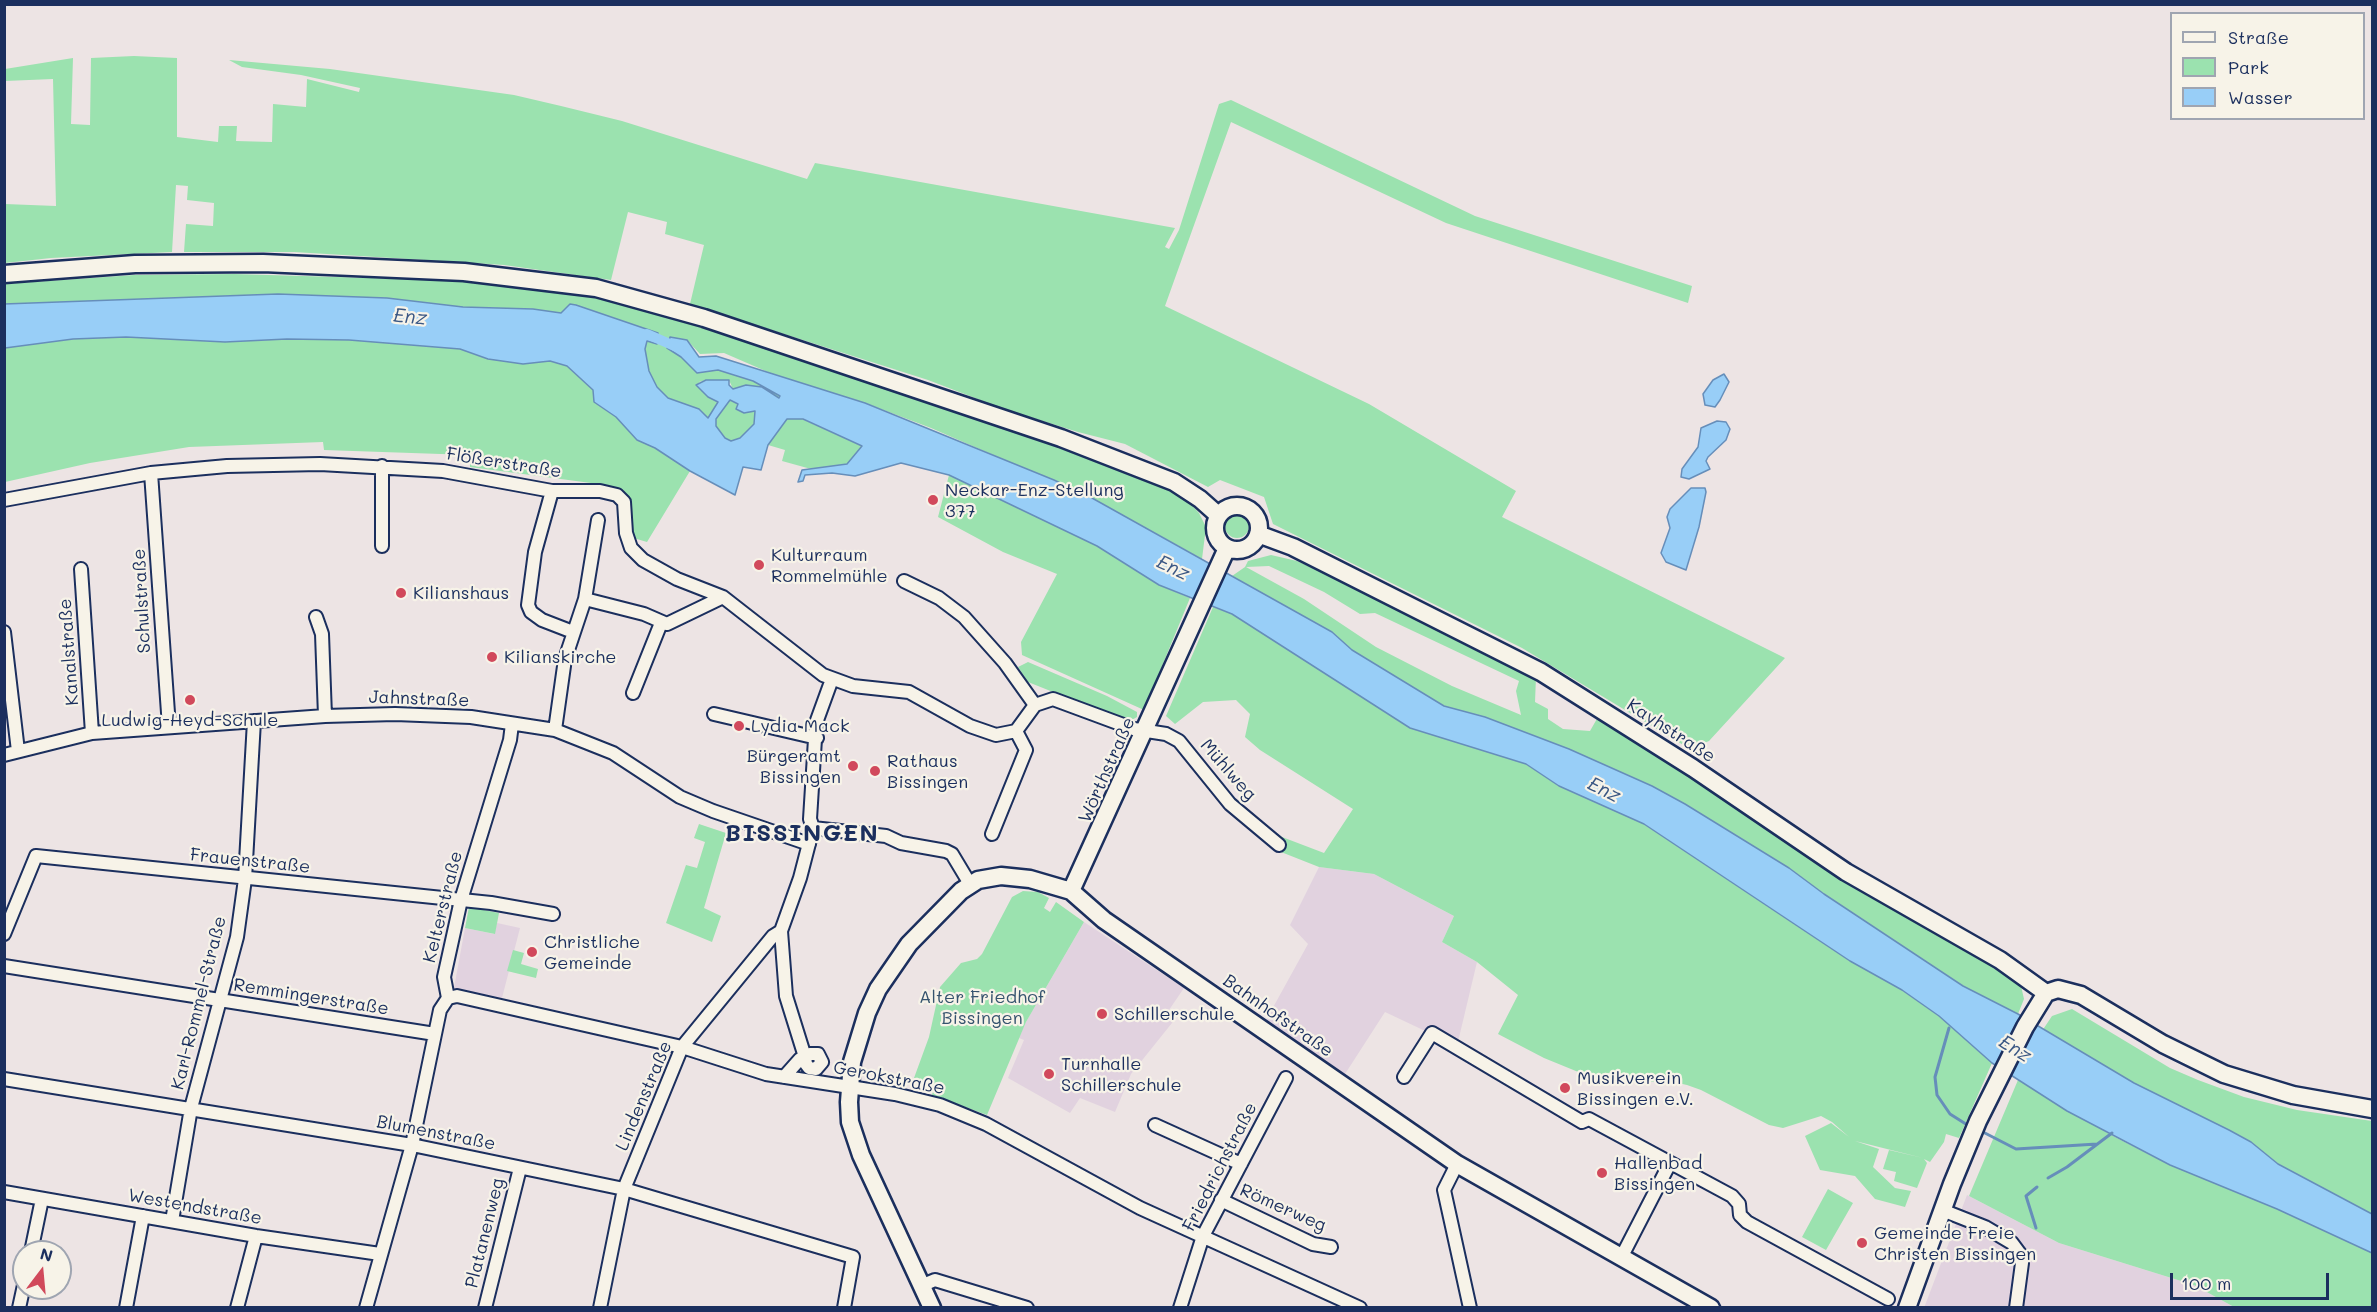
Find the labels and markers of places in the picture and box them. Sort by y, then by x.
place label: Neckar-Enz-Stellung 377 [945,479,1124,522]
marker: Neckar-Enz-Stellung 377 [926,493,940,507]
place label: Kulturraum Rommelmühle [771,544,888,586]
marker: Kulturraum Rommelmühle [752,558,766,572]
place label: Kilianshaus [413,582,509,604]
marker: Kilianshaus [394,586,408,600]
place label: Kilianskirche [504,646,616,668]
marker: Kilianskirche [485,650,499,664]
marker: Ludwig-Heyd-Schule [183,693,197,707]
place label: Ludwig-Heyd-Schule [102,709,278,731]
place label: Lydia Mack [751,715,849,737]
marker: Lydia Mack [732,719,746,733]
place label: Bürgeramt Bissingen [747,745,841,788]
place label: Rathaus Bissingen [887,750,968,792]
marker: Bürgeramt Bissingen [846,759,860,773]
marker: Rathaus Bissingen [868,764,882,778]
place label: Christliche Gemeinde [544,931,640,974]
marker: Christliche Gemeinde [525,945,539,959]
place label: Schillerschule [1114,1003,1235,1025]
marker: Schillerschule [1095,1007,1109,1021]
place label: Turnhalle Schillerschule [1061,1053,1182,1096]
marker: Turnhalle Schillerschule [1042,1067,1056,1081]
place label: Musikverein Bissingen e.V. [1577,1067,1694,1110]
marker: Musikverein Bissingen e.V. [1558,1081,1572,1095]
place label: Hallenbad Bissingen [1614,1152,1702,1194]
marker: Hallenbad Bissingen [1595,1166,1609,1180]
place label: Gemeinde Freie Christen Bissingen [1874,1222,2036,1264]
marker: Gemeinde Freie Christen Bissingen [1855,1236,1869,1250]

